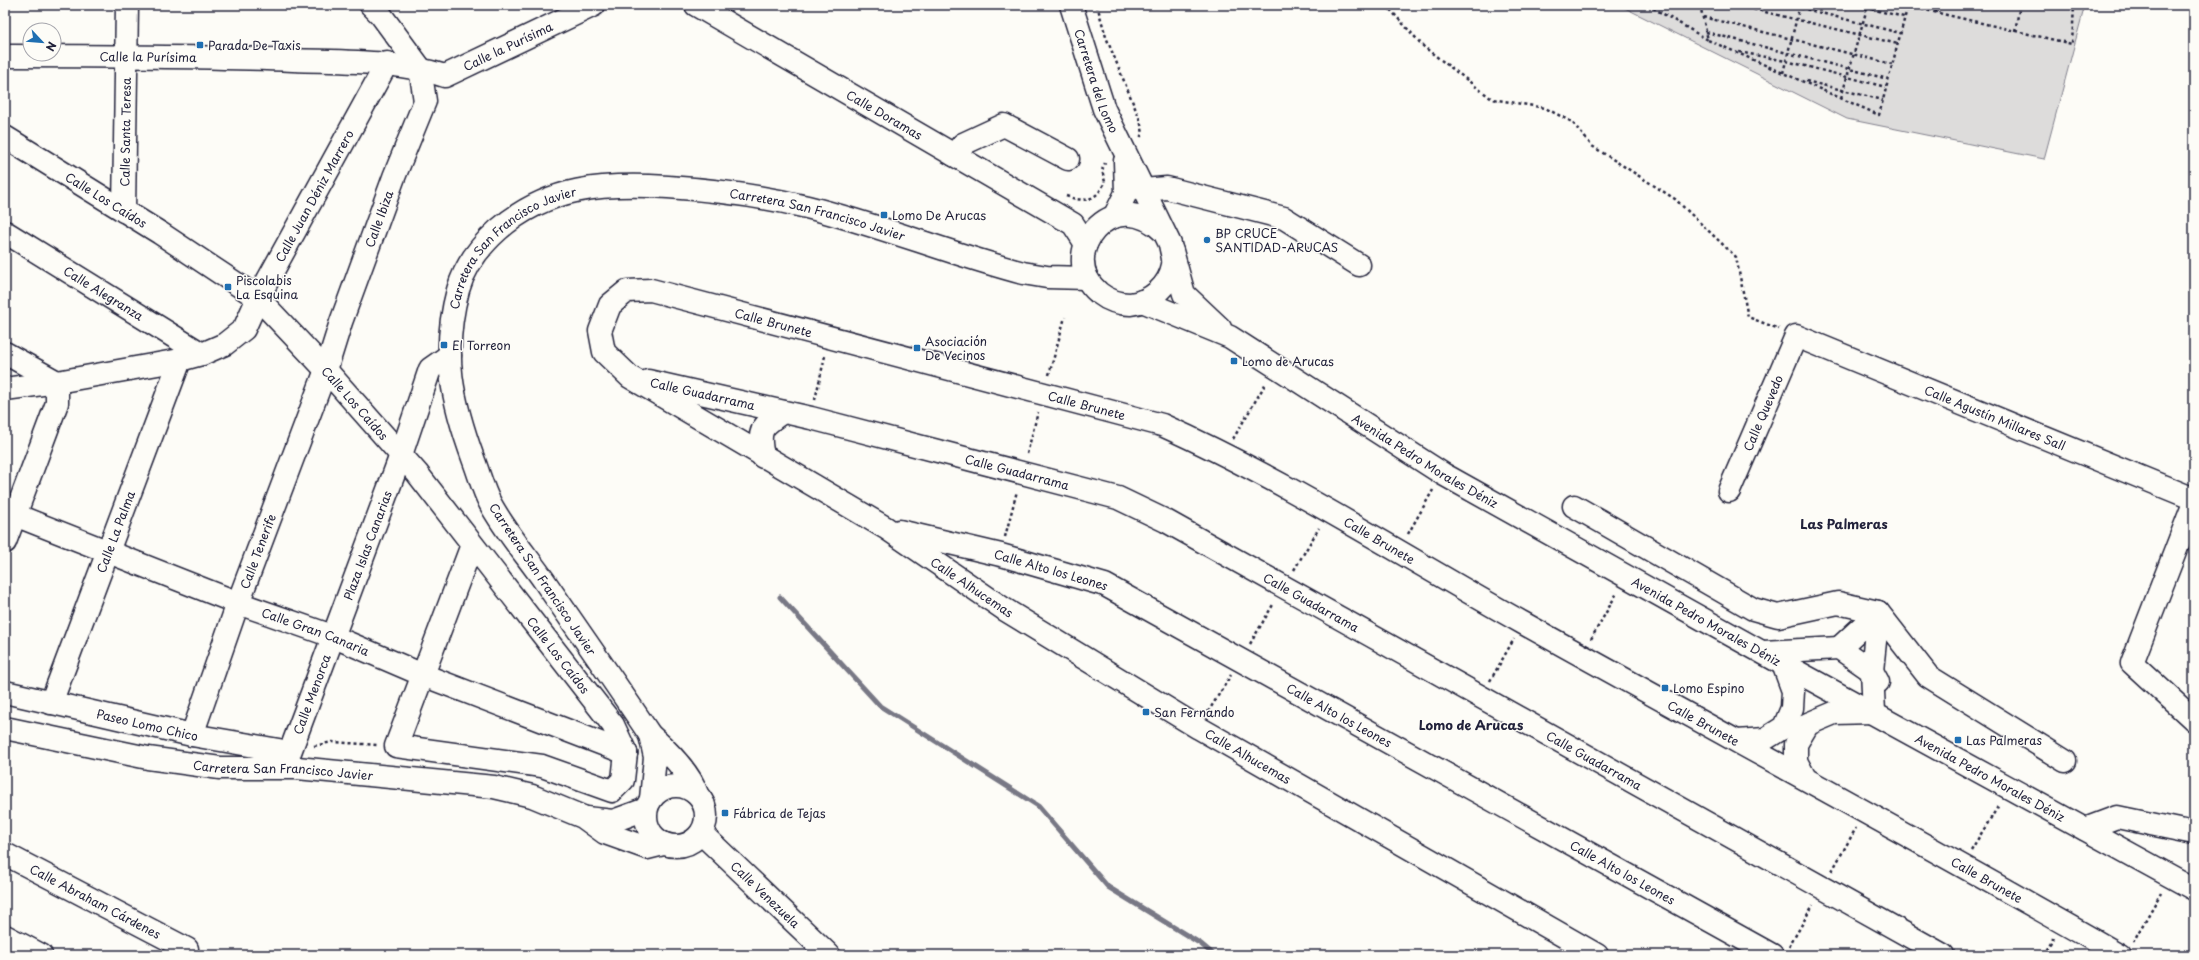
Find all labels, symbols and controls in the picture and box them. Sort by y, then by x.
street label: Calle la Purísima [460,17,556,75]
north arrow [22,22,62,62]
street label: Carretera del Lomo [1070,26,1123,136]
place label: Parada De Taxis [208,36,301,54]
text: N [42,39,61,55]
marker: Parada De Taxis [195,40,205,50]
street label: Calle la Purísima [99,47,197,66]
street label: Calle Santa Teresa [115,77,135,187]
street label: Calle Doramas [843,85,926,144]
street label: Calle Juan Déniz Marrero [270,126,358,265]
street label: Calle Los Caídos [62,168,151,232]
street label: Carretera San Francisco Javier [445,182,578,311]
street label: Carretera San Francisco Javier [729,184,908,245]
street label: Calle Ibiza [360,187,398,250]
place label: Lomo De Arucas [892,206,986,224]
marker: Lomo De Arucas [879,210,889,220]
place label: BP CRUCE SANTIDAD-ARUCAS [1215,224,1338,256]
marker: BP CRUCE SANTIDAD-ARUCAS [1202,235,1212,245]
street label: Calle Alegranza [60,261,148,325]
place label: Piscolabis La Esquina [236,271,298,303]
marker: Piscolabis La Esquina [223,282,233,292]
street label: Calle Brunete [733,303,815,341]
place label: Asociación De Vecinos [925,332,987,364]
place label: El Torreon [452,336,511,354]
marker: El Torreon [439,340,449,350]
marker: Asociación De Vecinos [912,343,922,353]
place label: Lomo de Arucas [1242,352,1334,370]
marker: Lomo de Arucas [1229,356,1239,366]
street label: Calle Los Caídos [318,362,393,444]
street label: Calle Quevedo [1738,372,1787,454]
street label: Calle Guadarrama [648,373,758,414]
street label: Calle Agustín Millares Sall [1922,381,2068,455]
street label: Calle Brunete [1046,386,1128,424]
street label: Avenida Pedro Morales Déniz [1349,409,1502,512]
street label: Calle Guadarrama [963,449,1072,494]
street label: Plaza Islas Canarias [339,487,396,603]
street label: Calle La Palma [92,488,139,575]
street label: Carretera San Francisco Javier [485,499,601,659]
street label: Calle Tenerife [235,511,280,591]
street label: Calle Brunete [1340,512,1419,568]
district label: Las Palmeras [1800,514,1888,533]
street label: Calle Alto los Leones [992,545,1112,595]
street label: Calle Alhucemas [927,553,1017,622]
street label: Calle Guadarrama [1260,568,1363,636]
street label: Avenida Pedro Morales Déniz [1629,572,1784,670]
street label: Calle Gran Canaria [259,603,373,660]
street label: Calle Los Caídos [523,613,595,698]
street label: Calle Menorca [288,651,335,737]
street label: Calle Alto los Leones [1283,679,1396,752]
place label: Lomo Espino [1673,679,1745,697]
marker: Lomo Espino [1660,683,1670,693]
street label: Calle Brunete [1664,696,1743,750]
place label: San Fernando [1154,703,1235,721]
street label: Paseo Lomo Chico [95,704,200,745]
marker: San Fernando [1141,707,1151,717]
district label: Lomo de Arucas [1419,715,1523,734]
street label: Calle Alhucemas [1202,724,1295,788]
street label: Calle Guadarrama [1543,726,1646,794]
street label: Avenida Pedro Morales Déniz [1912,729,2069,826]
place label: Las Palmeras [1966,731,2043,749]
marker: Las Palmeras [1953,735,1963,745]
street label: Carretera San Francisco Javier [192,755,374,784]
place label: Fábrica de Tejas [733,804,826,822]
marker: Fábrica de Tejas [720,808,730,818]
street label: Calle Alto los Leones [1567,836,1679,909]
street label: Calle Brunete [1948,852,2027,907]
street label: Calle Venezuela [727,857,804,932]
street label: Calle Abraham Cárdenes [27,860,165,943]

